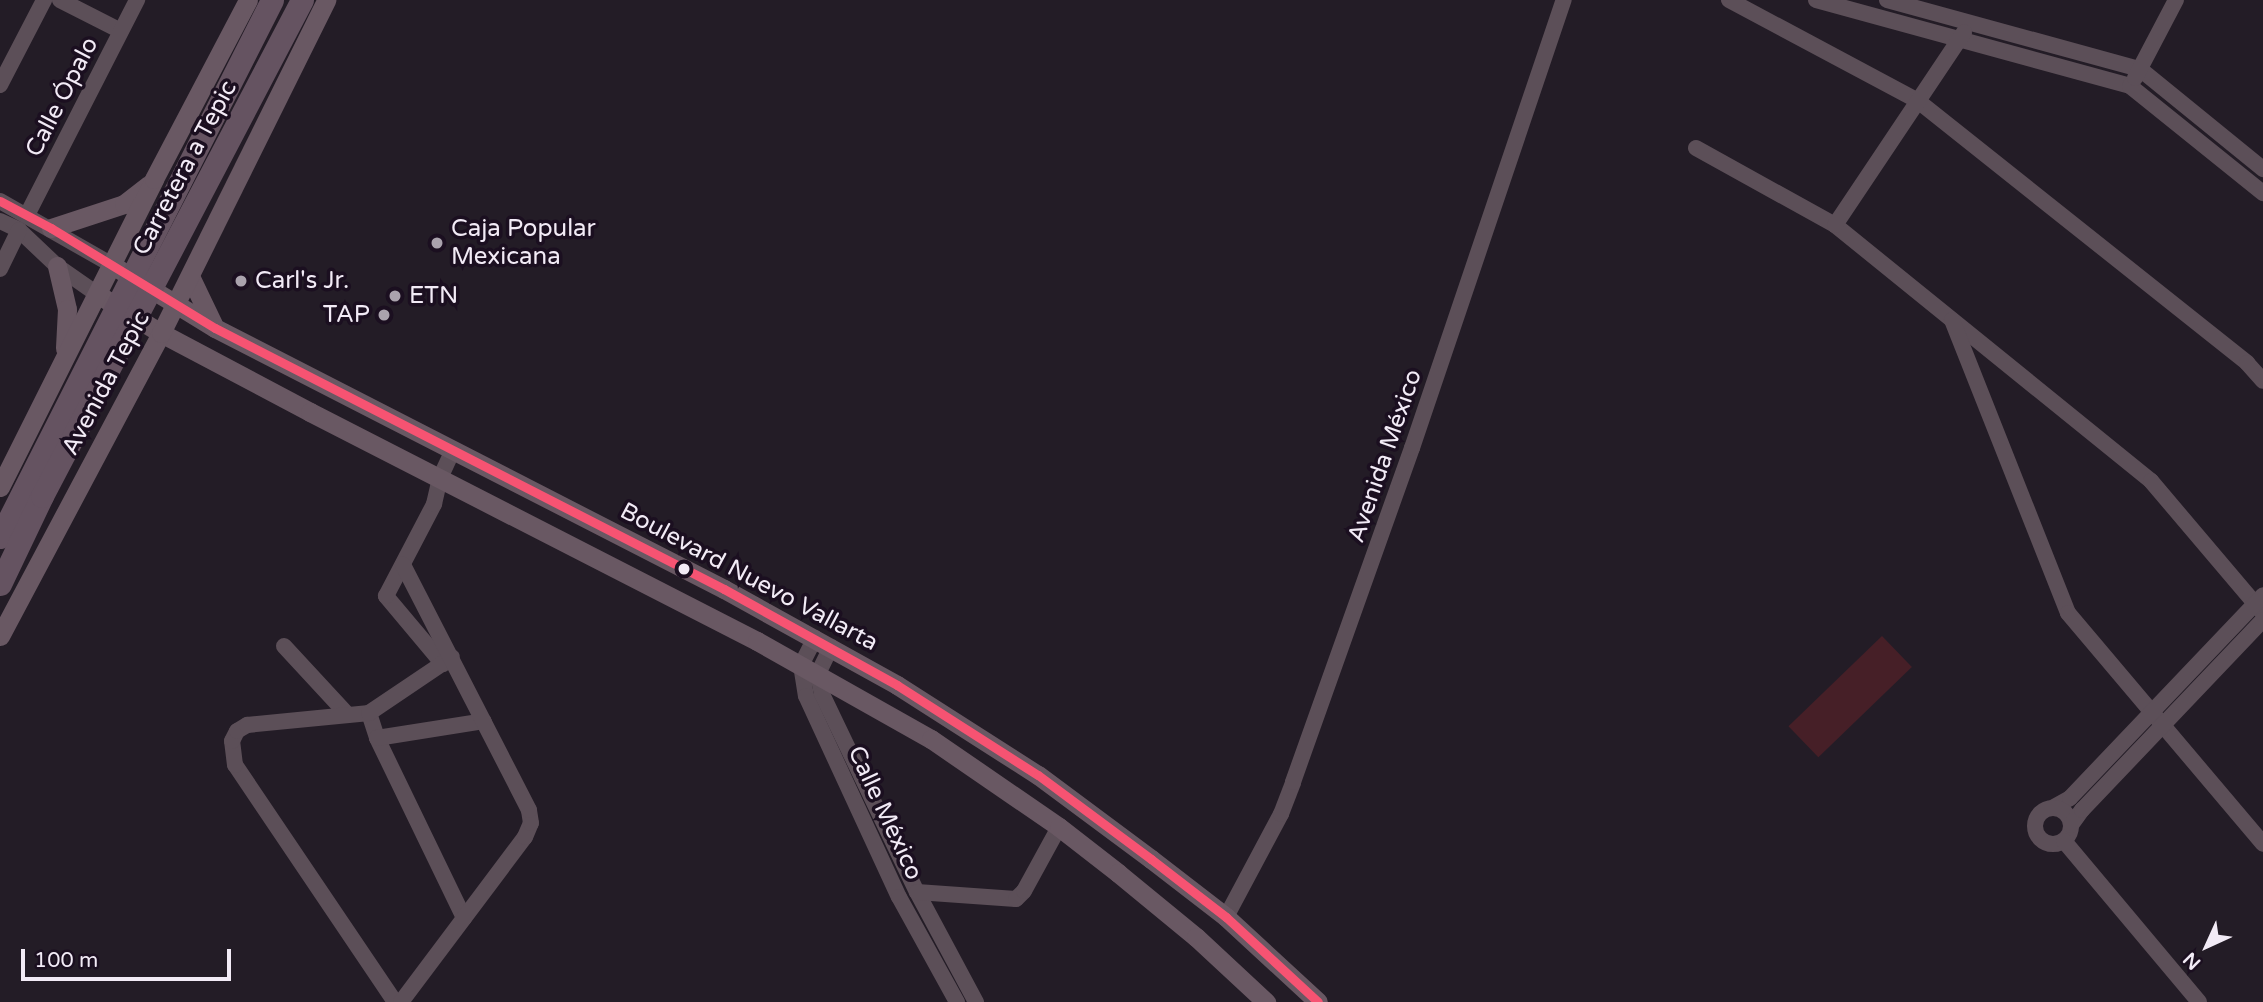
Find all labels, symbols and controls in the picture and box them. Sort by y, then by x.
street label: Calle Ópalo [20,32,104,162]
street label: Carretera a Tepic [127,76,243,260]
place label: Caja Popular Mexicana [451,215,596,271]
marker: Caja Popular Mexicana [429,235,445,251]
place label: Carl's Jr. [255,267,349,295]
marker: Carl's Jr. [233,273,249,289]
place label: ETN [409,282,458,310]
marker: ETN [387,288,403,304]
place label: TAP [323,301,370,329]
street label: Avenida Tepic [56,306,156,460]
marker: TAP [376,307,392,323]
street label: Avenida México [1342,366,1428,546]
street label: Boulevard Nuevo Vallarta [615,497,883,657]
unlabelled marker [677,562,691,576]
street label: Calle México [841,741,929,885]
north arrow [2172,911,2242,981]
scale bar [24,936,234,980]
text: 100 m [34,948,98,973]
text: N [2179,948,2205,974]

